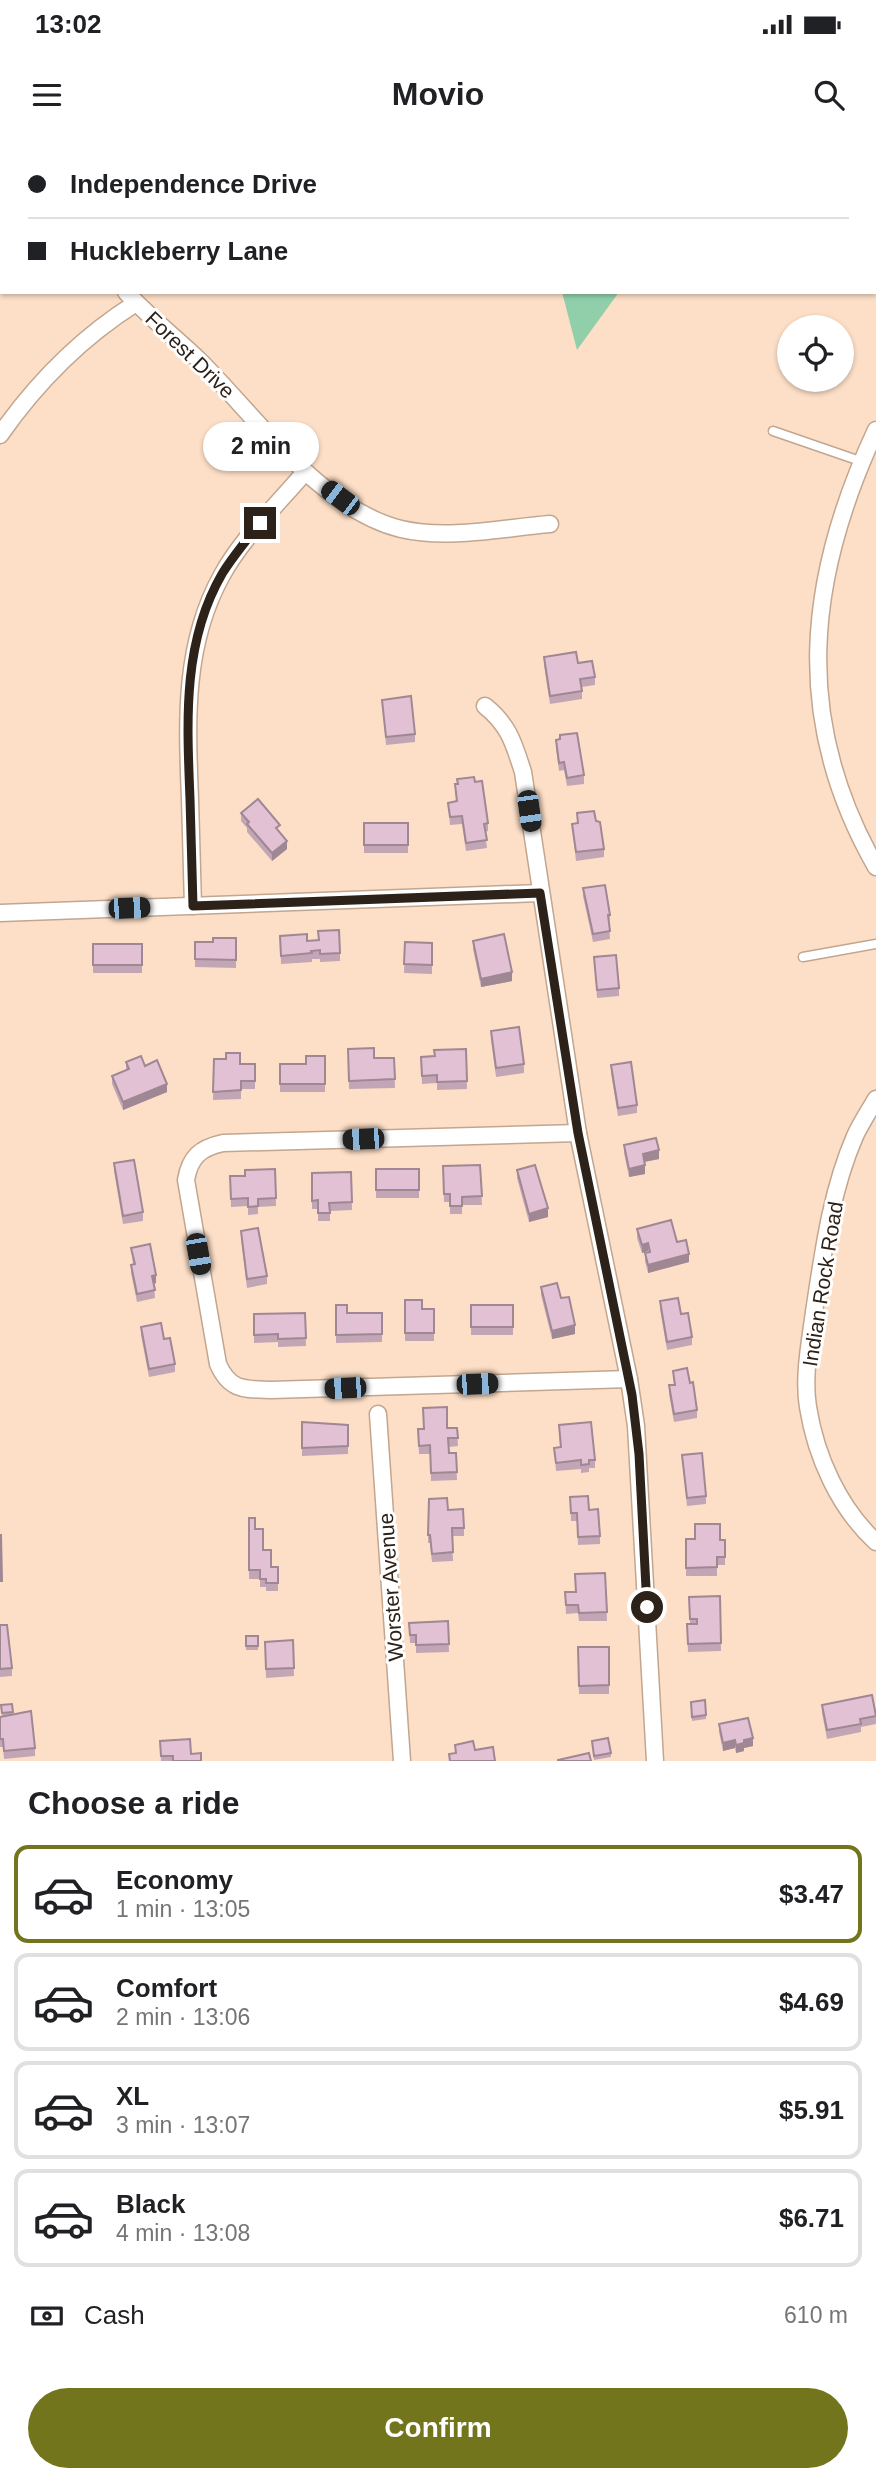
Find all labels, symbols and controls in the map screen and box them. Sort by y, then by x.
text: 13:02 [35,9,102,39]
icon: menu [28,76,66,114]
text: Movio [392,76,484,112]
icon: search [810,76,848,114]
text: Independence Drive [70,169,317,199]
text: Huckleberry Lane [70,236,288,266]
street label: Forest Drive [141,307,239,403]
map controls [777,315,854,392]
button: locate [777,315,854,392]
callout: 2 min [202,422,318,470]
text: 2 min [231,433,291,459]
car [317,477,364,519]
route end [244,507,276,539]
car [516,789,543,833]
car [108,897,151,919]
car [342,1128,385,1150]
street label: Indian Rock Road [798,1200,847,1368]
car [185,1231,212,1277]
car [456,1373,499,1395]
car [324,1376,367,1400]
street label: Worster Avenue [374,1512,407,1662]
route start [631,1591,663,1623]
text: Choose a ride [28,1785,240,1821]
icon: car [32,1863,95,1926]
text: Economy [116,1865,233,1895]
text: $3.47 [779,1879,844,1909]
text: 1 min · 13:05 [116,1896,250,1922]
icon: car [32,1971,95,2034]
text: Comfort [116,1973,217,2003]
text: $4.69 [779,1987,844,2017]
text: 2 min · 13:06 [116,2004,250,2030]
icon: car [32,2079,95,2142]
text: XL [116,2081,149,2111]
text: $5.91 [779,2095,844,2125]
text: 3 min · 13:07 [116,2112,250,2138]
icon: car [32,2187,95,2250]
text: Black [116,2189,185,2219]
text: $6.71 [779,2203,844,2233]
text: 4 min · 13:08 [116,2220,250,2246]
icon: cash [28,2297,66,2335]
text: Cash [84,2300,145,2330]
text: 610 m [784,2302,848,2328]
button: Confirm [28,2388,848,2468]

